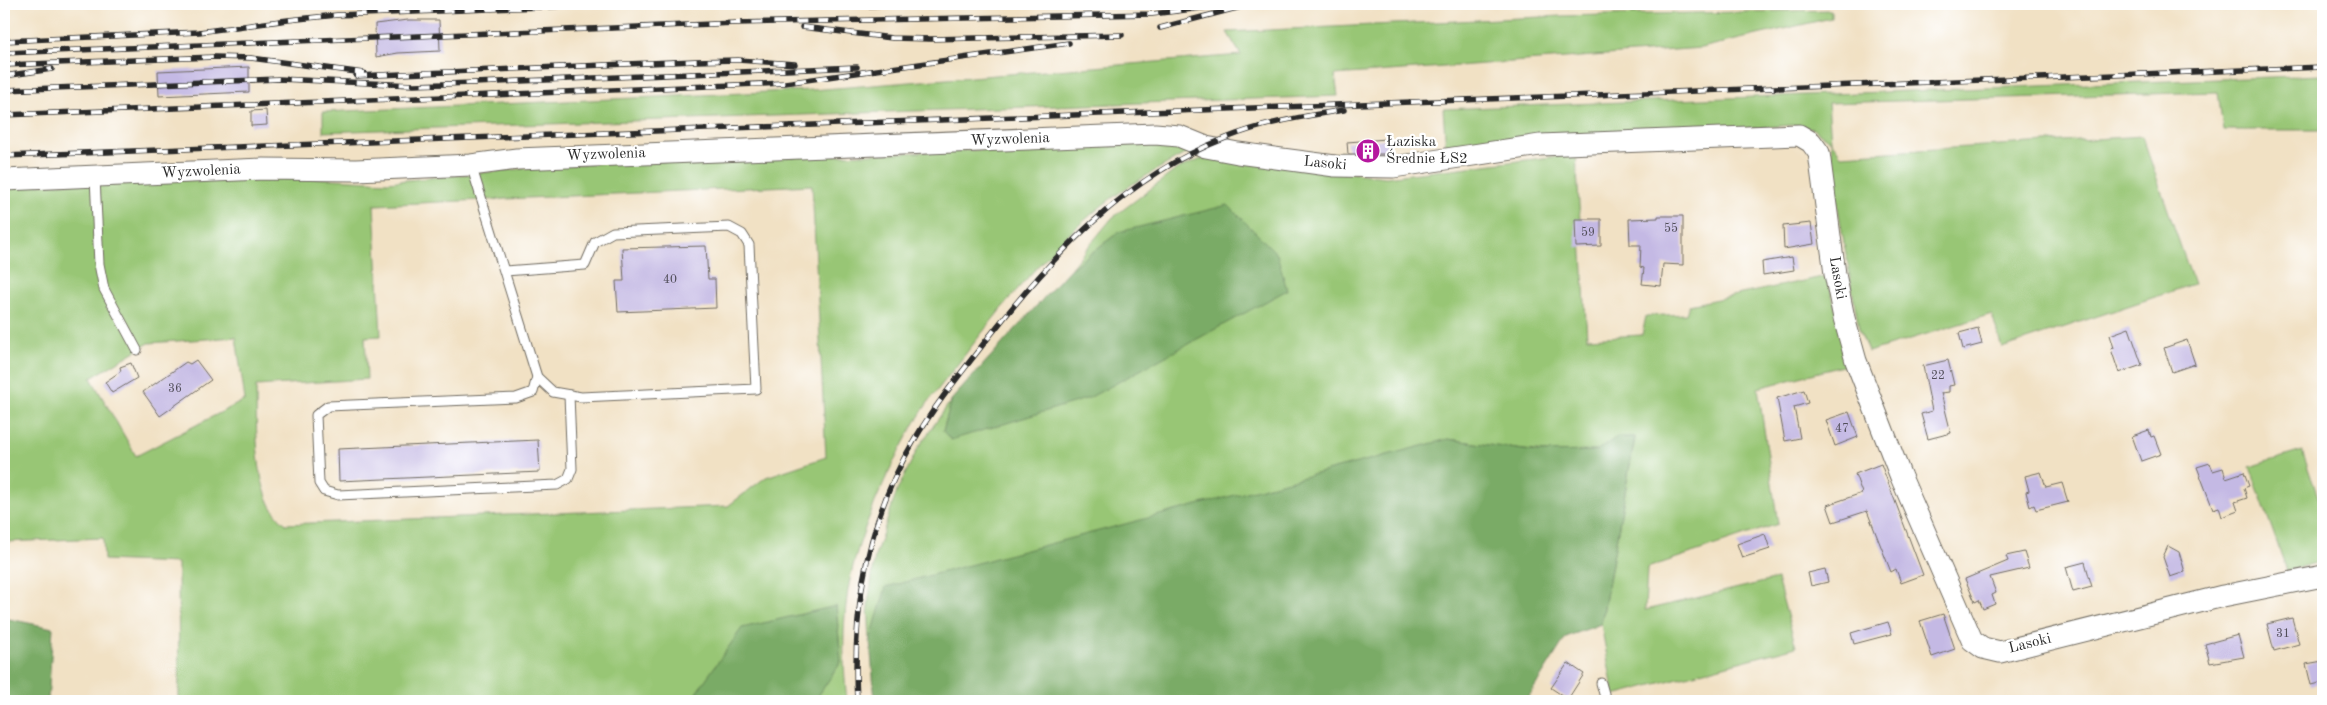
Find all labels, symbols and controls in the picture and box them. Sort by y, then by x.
street label: Wyzwolenia [970,131,1051,149]
place label: Łaziska Średnie ŁS2 [1386,135,1468,167]
building icon: Łaziska Średnie ŁS2 [1355,138,1381,164]
street label: Wyzwolenia [566,146,647,164]
street label: Lasoki [1303,155,1347,173]
street label: Wyzwolenia [161,162,242,182]
house number: 55 [1664,222,1678,235]
house number: 59 [1581,226,1595,239]
street label: Lasoki [1826,255,1848,301]
house number: 40 [663,274,677,286]
house number: 22 [1931,370,1945,382]
house number: 36 [168,383,182,395]
house number: 47 [1835,423,1849,435]
house number: 31 [2276,628,2290,640]
street label: Lasoki [2007,631,2053,657]

